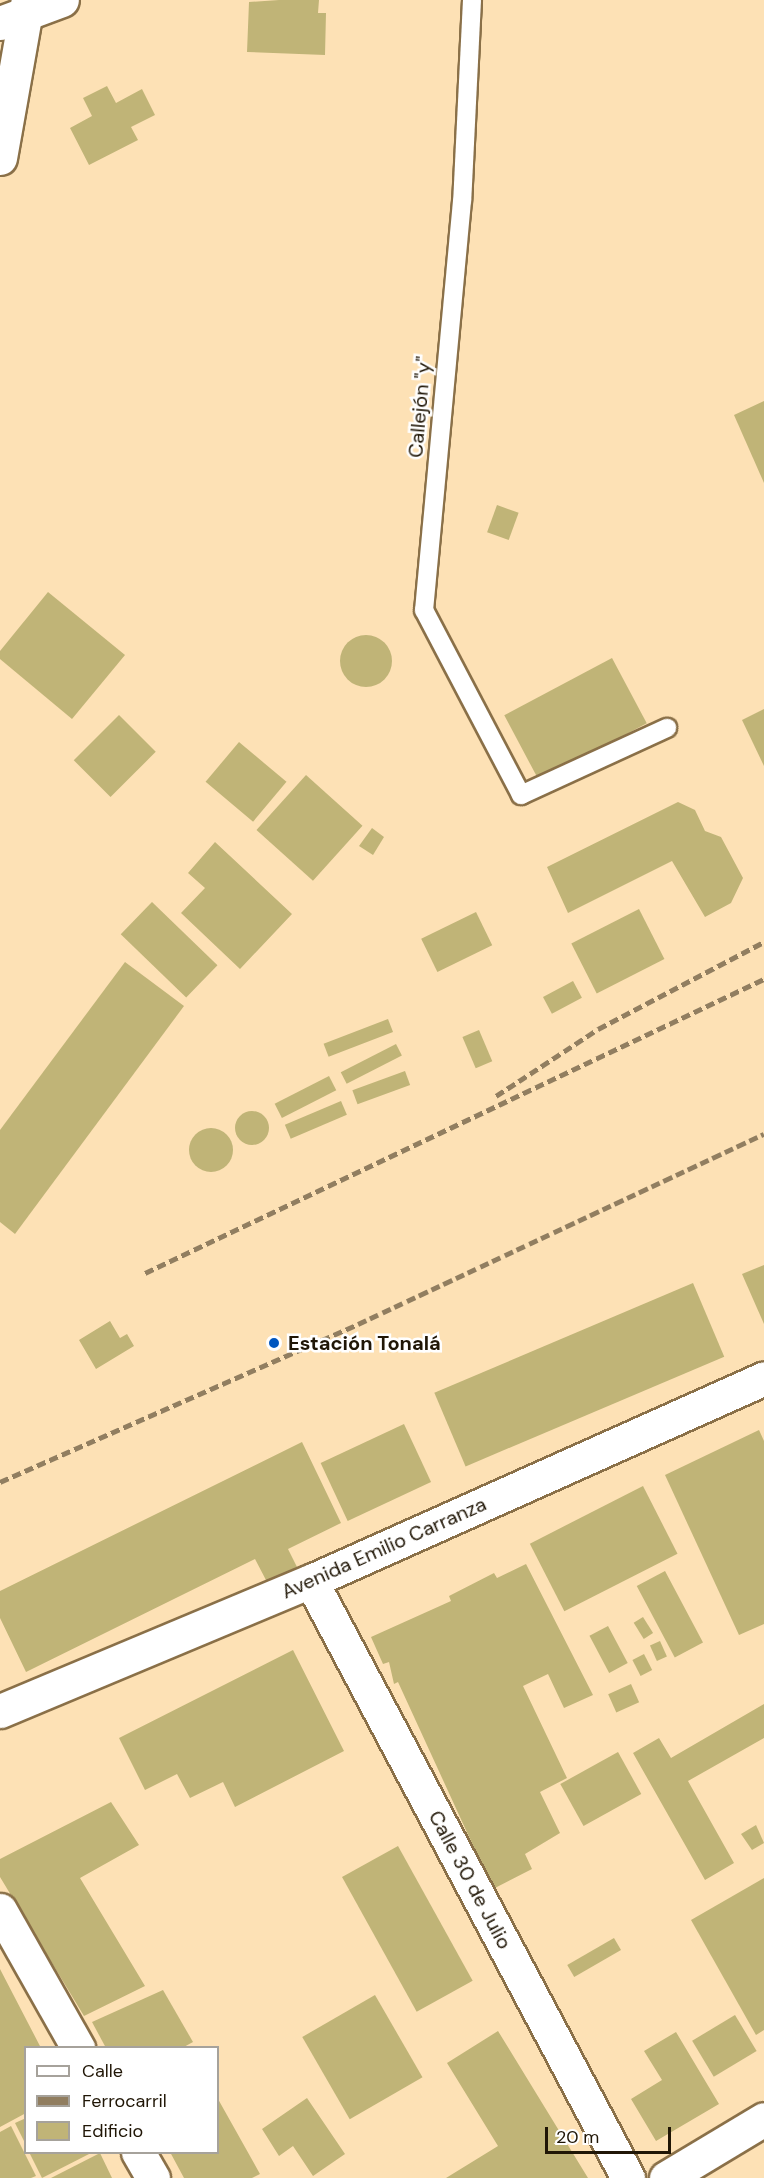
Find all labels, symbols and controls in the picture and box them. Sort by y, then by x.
street label: Callejón "y" [404,355,436,459]
place label: Estación Tonalá [288,1331,441,1355]
marker: Estación Tonalá [265,1334,283,1352]
street label: Avenida Emilio Carranza [278,1492,490,1604]
street label: Calle 30 de Julio [423,1807,517,1953]
legend [24,2046,219,2154]
text: Calle [82,2059,123,2083]
text: Ferrocarril [82,2089,167,2113]
scale bar [548,2115,674,2153]
text: Edificio [82,2119,143,2143]
text: 20 m [556,2125,599,2149]

